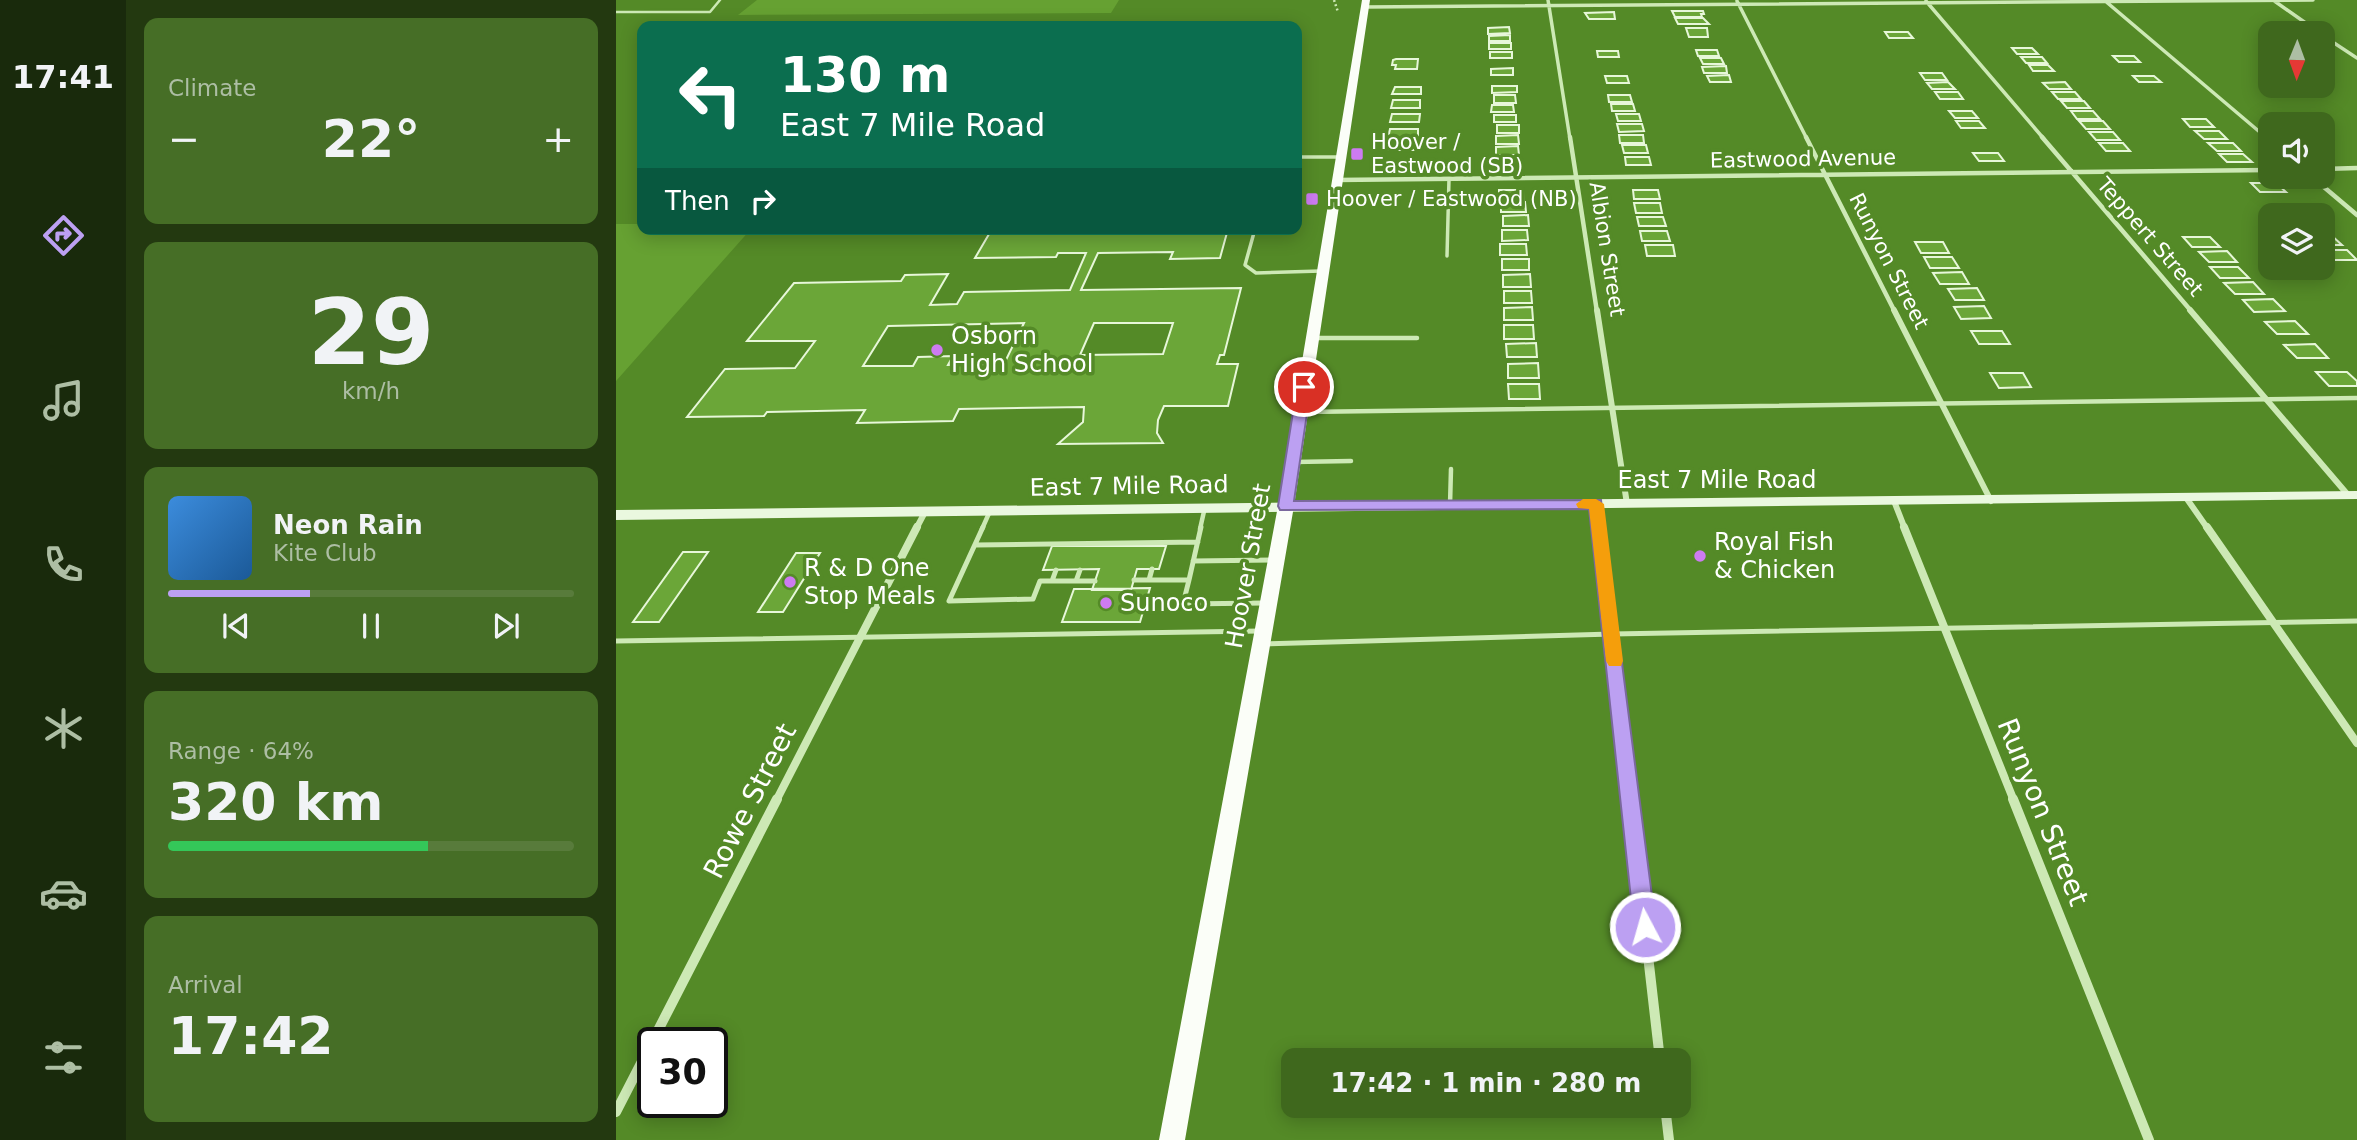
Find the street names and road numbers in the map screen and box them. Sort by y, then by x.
street label: Eastwood Avenue [1710,145,1896,173]
street label: Teppert Street [2091,172,2208,301]
street label: Albion Street [1585,180,1629,318]
street label: Runyon Street [1844,189,1934,333]
street label: East 7 Mile Road [1618,466,1816,494]
street label: East 7 Mile Road [1029,470,1229,502]
street label: Hoover Street [1220,481,1276,651]
street label: Runyon Street [1990,714,2096,911]
street label: Rowe Street [697,718,803,884]

